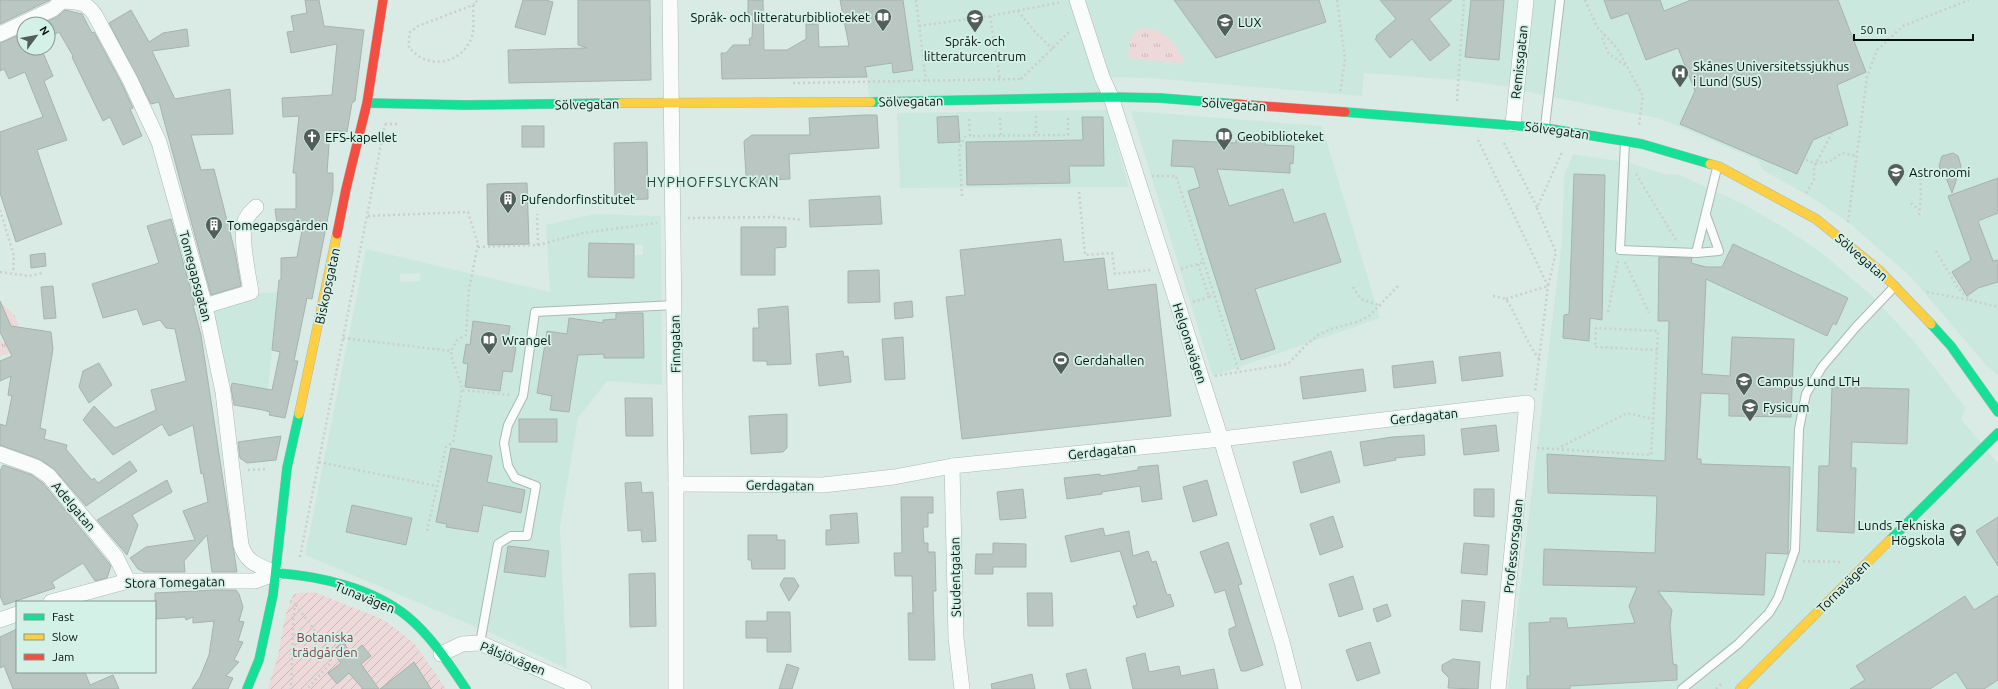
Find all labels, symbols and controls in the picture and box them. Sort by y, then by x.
library icon: Språk- och litteraturbiblioteket [873,7,893,32]
school or university icon: Språk- och litteraturcentrum [965,8,985,33]
place label: Språk- och litteraturbiblioteket [690,10,870,24]
school or university icon: LUX [1215,12,1235,37]
place label: LUX [1238,15,1261,29]
north arrow [16,16,56,56]
scale bar [1854,16,1973,42]
text: 50 m [1860,23,1887,36]
text: N [37,24,52,37]
street label: Remissgatan [1508,24,1530,100]
place label: Språk- och litteraturcentrum [924,34,1026,63]
place label: Skånes Universitetssjukhus i Lund (SUS) [1693,59,1850,89]
hospital icon: Skånes Universitetssjukhus i Lund (SUS) [1670,63,1690,88]
street label: Sölvegatan [879,93,943,109]
street label: Sölvegatan [1201,95,1267,113]
street label: Sölvegatan [555,96,619,112]
street label: Sölvegatan [1524,119,1590,141]
library icon: Geobiblioteket [1214,126,1234,151]
church icon: EFS-kapellet [302,127,322,152]
place label: Geobiblioteket [1237,129,1324,143]
place label: EFS-kapellet [325,130,397,144]
school or university icon: Astronomi [1886,162,1906,187]
place label: Astronomi [1909,165,1970,179]
district label: HYPHOFFSLYCKAN [647,174,779,190]
building icon: Pufendorfinstitutet [498,189,518,214]
place label: Pufendorfinstitutet [521,192,635,206]
building icon: Tomegapsgården [204,215,224,240]
place label: Tomegapsgården [227,218,328,232]
street label: Tomegapsgatan [177,229,215,323]
street label: Sölvegatan [1833,231,1891,283]
street label: Biskopsgatan [312,247,342,325]
street label: Helgonavägen [1170,301,1210,385]
street label: Finngatan [667,315,683,373]
library icon: Wrangel [479,330,499,355]
place label: Wrangel [502,333,552,347]
sports icon: Gerdahallen [1051,350,1071,375]
place label: Gerdahallen [1074,353,1145,367]
school or university icon: Campus Lund LTH [1734,371,1754,396]
place label: Campus Lund LTH [1757,374,1860,388]
school or university icon: Fysicum [1740,397,1760,422]
place label: Fysicum [1763,400,1810,414]
street label: Gerdagatan [1389,405,1459,427]
street label: Gerdagatan [1067,440,1137,462]
street label: Gerdagatan [746,477,814,493]
street label: Adelgatan [49,479,99,533]
street label: Professorsgatan [1501,498,1525,594]
place label: Lunds Tekniska Högskola [1858,518,1945,547]
school or university icon: Lunds Tekniska Högskola [1948,522,1968,547]
street label: Studentgatan [947,537,963,617]
street label: Tornavägen [1814,557,1872,615]
street label: Stora Tomegatan [125,574,225,590]
street label: Tunavägen [333,579,397,615]
legend [16,601,156,673]
text: Fast [52,610,74,623]
text: Slow [52,630,78,643]
park label: Botaniska trädgården [292,630,358,659]
street label: Pålsjövägen [478,639,548,677]
text: Jam [52,650,74,663]

